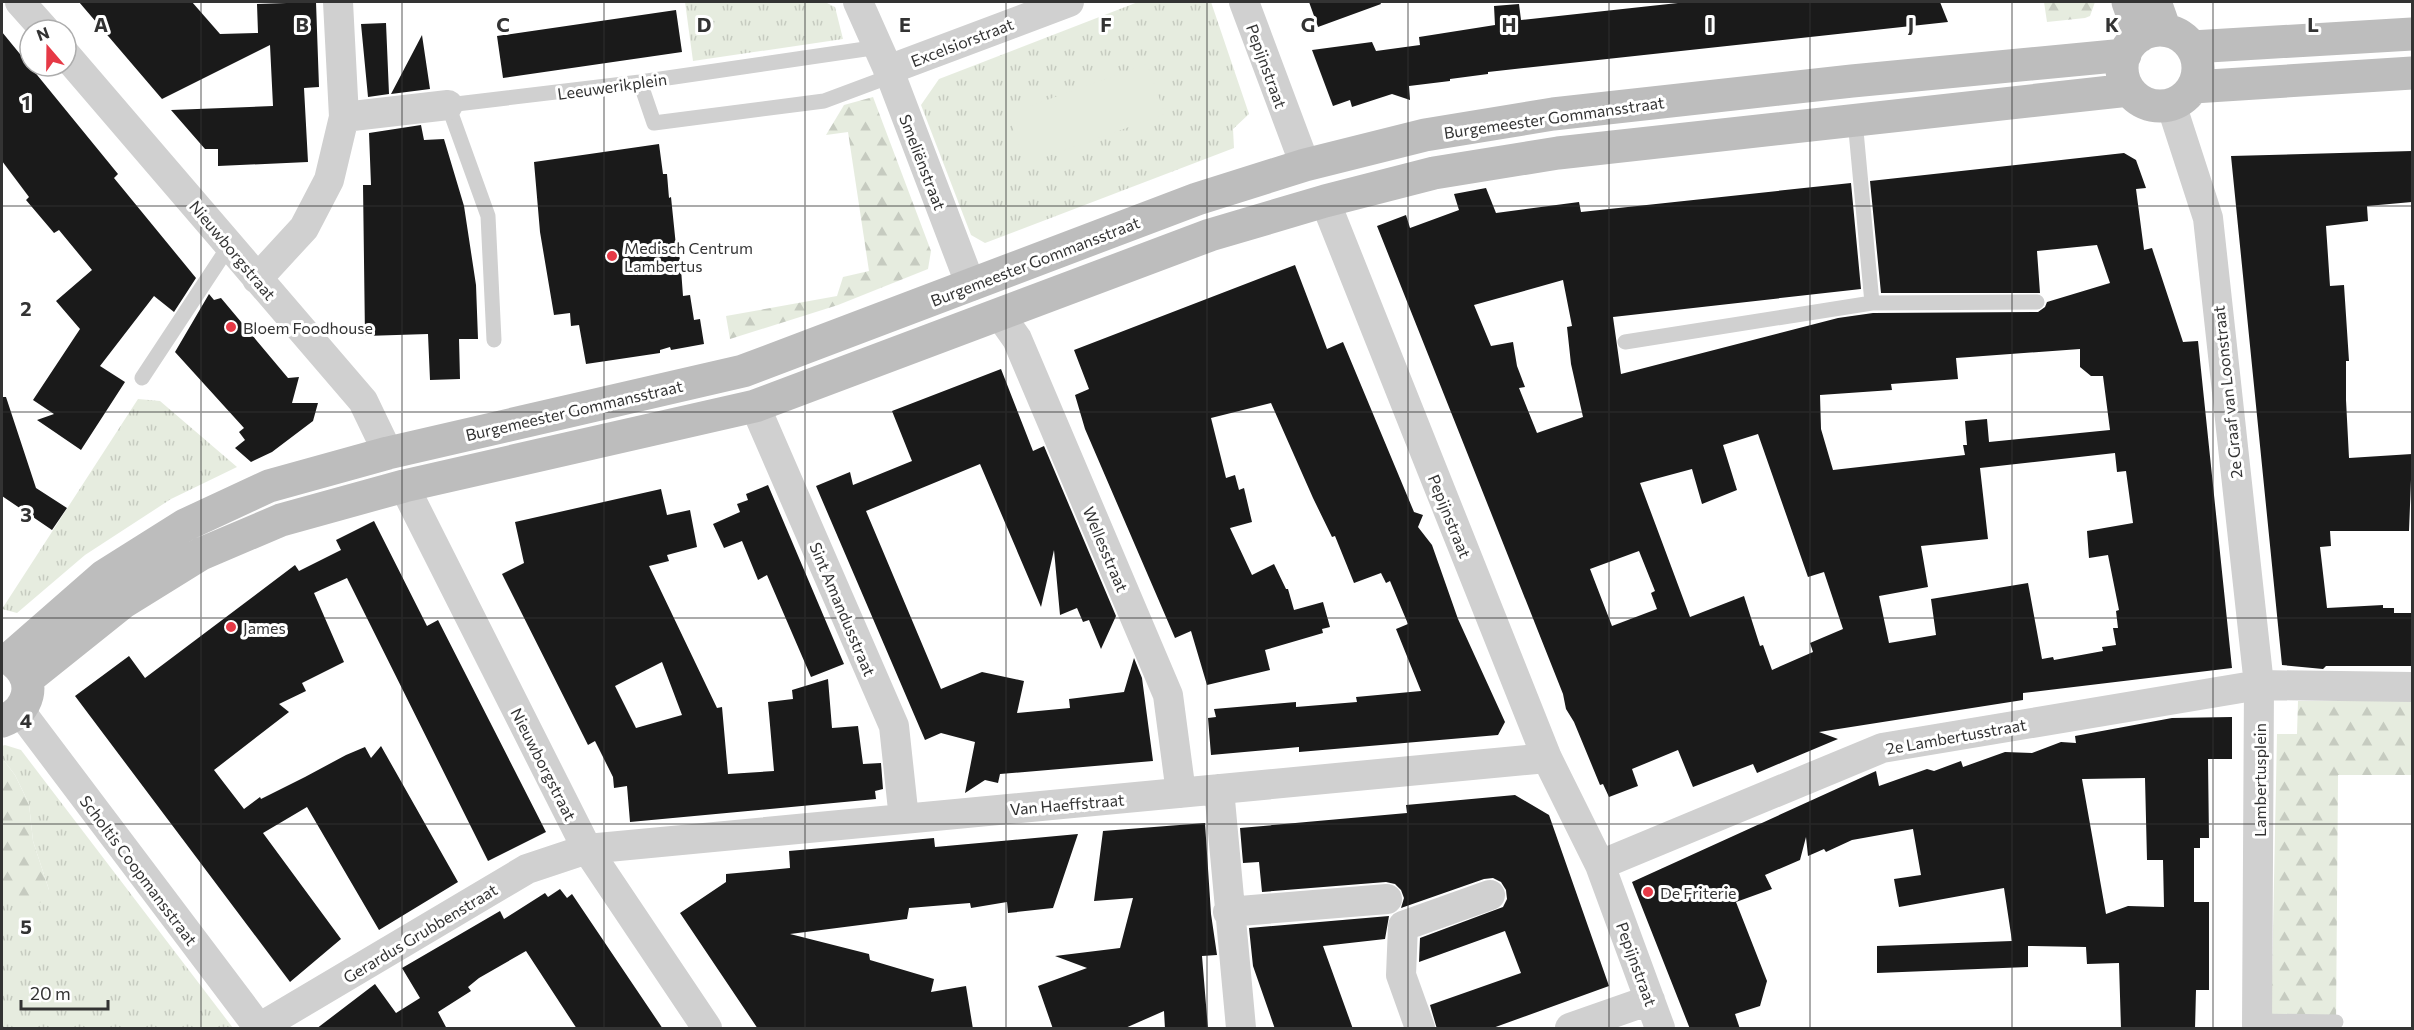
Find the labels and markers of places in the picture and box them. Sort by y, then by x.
place label: Medisch Centrum Lambertus [624,238,753,275]
marker: Medisch Centrum Lambertus [605,249,619,263]
place label: Bloem Foodhouse [243,318,373,337]
marker: Bloem Foodhouse [224,320,238,334]
place label: James [243,618,286,637]
marker: James [224,620,238,634]
place label: De Friterie [1660,883,1737,902]
marker: De Friterie [1641,885,1655,899]

